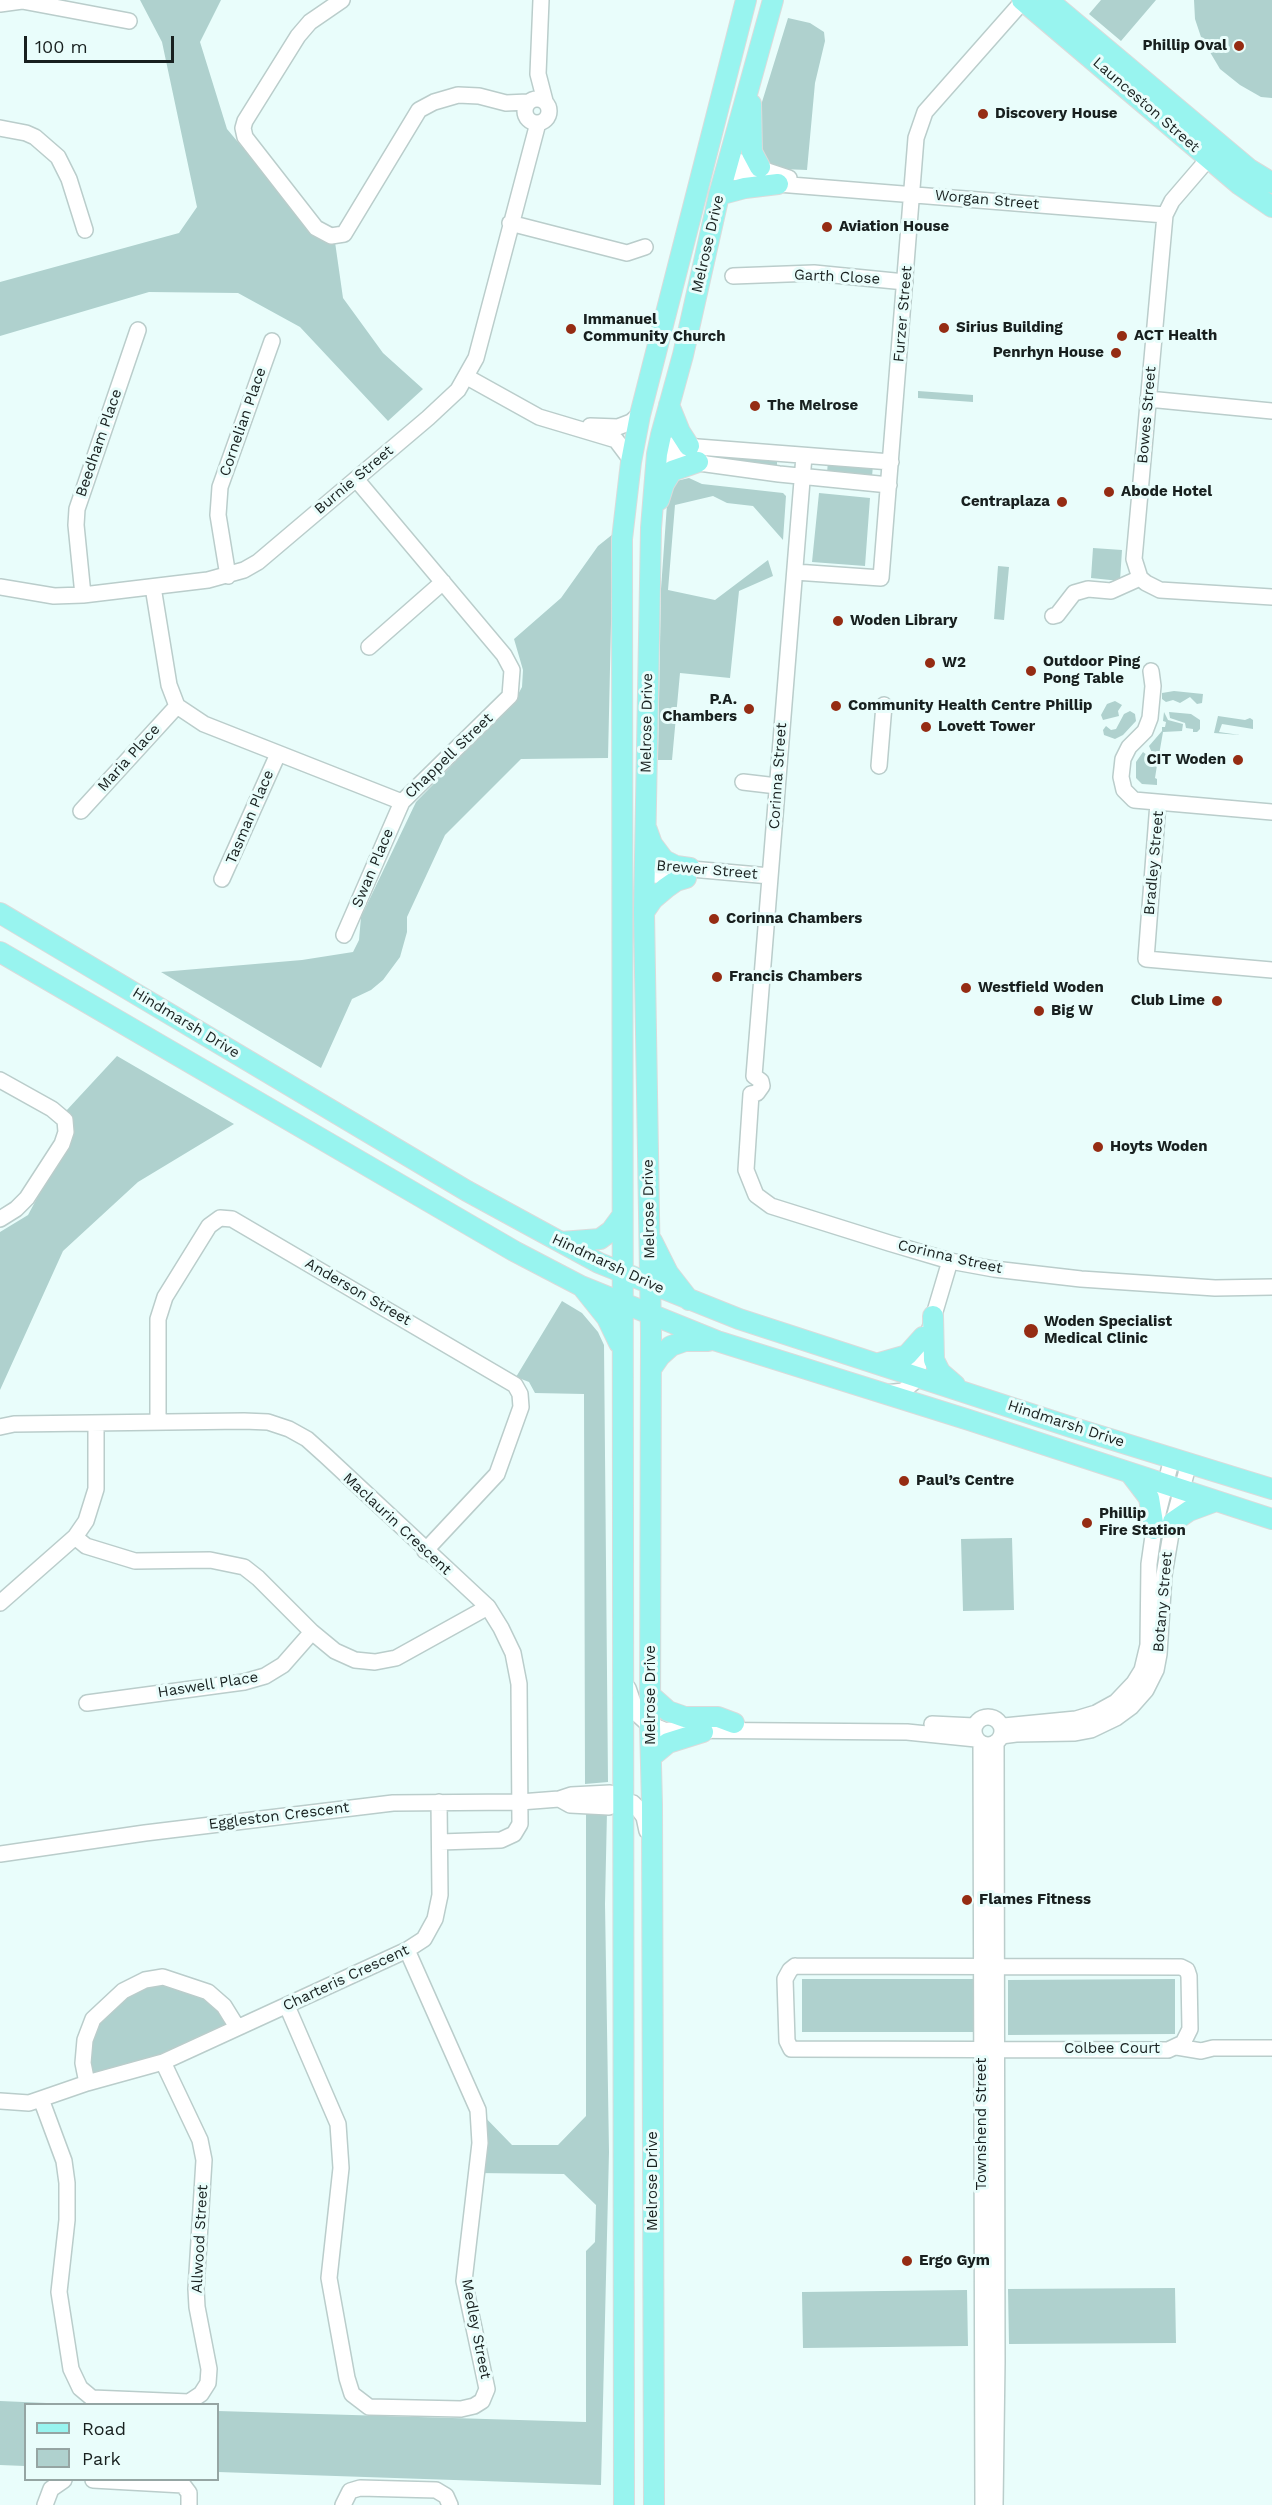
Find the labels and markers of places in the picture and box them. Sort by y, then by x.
place label: Phillip Oval [1143,37,1227,55]
marker: Phillip Oval [1232,39,1246,53]
place label: Discovery House [995,105,1118,123]
marker: Discovery House [976,107,990,121]
place label: Aviation House [839,218,949,236]
marker: Aviation House [820,220,834,234]
place label: Immanuel Community Church [583,311,726,346]
place label: Sirius Building [956,319,1063,337]
marker: Sirius Building [937,321,951,335]
marker: Immanuel Community Church [564,322,578,336]
place label: ACT Health [1134,327,1217,345]
marker: ACT Health [1115,329,1129,343]
place label: Penrhyn House [993,344,1104,362]
marker: Penrhyn House [1109,346,1123,360]
place label: The Melrose [767,397,858,415]
marker: The Melrose [748,399,762,413]
place label: Abode Hotel [1121,483,1212,501]
marker: Abode Hotel [1102,485,1116,499]
place label: Centraplaza [961,493,1050,511]
marker: Centraplaza [1055,495,1069,509]
place label: Woden Library [850,612,958,630]
marker: Woden Library [831,614,845,628]
place label: Outdoor Ping Pong Table [1043,653,1140,688]
place label: W2 [942,654,966,672]
marker: W2 [923,656,937,670]
marker: Outdoor Ping Pong Table [1024,664,1038,678]
place label: P.A. Chambers [662,691,737,726]
place label: Community Health Centre Phillip [848,697,1092,715]
marker: Community Health Centre Phillip [829,699,843,713]
marker: P.A. Chambers [742,702,756,716]
place label: Lovett Tower [938,718,1035,736]
marker: Lovett Tower [919,720,933,734]
place label: CIT Woden [1146,751,1226,769]
marker: CIT Woden [1231,753,1245,767]
place label: Corinna Chambers [726,910,862,928]
marker: Corinna Chambers [707,912,721,926]
place label: Francis Chambers [729,968,862,986]
marker: Francis Chambers [710,970,724,984]
place label: Westfield Woden [978,979,1104,997]
marker: Westfield Woden [959,981,973,995]
place label: Club Lime [1131,992,1205,1010]
marker: Club Lime [1210,994,1224,1008]
place label: Big W [1051,1002,1093,1020]
marker: Big W [1032,1004,1046,1018]
place label: Hoyts Woden [1110,1138,1207,1156]
marker: Hoyts Woden [1091,1140,1105,1154]
place label: Woden Specialist Medical Clinic [1044,1313,1172,1348]
marker: Woden Specialist Medical Clinic [1022,1322,1040,1340]
place label: Paul’s Centre [916,1472,1014,1490]
marker: Paul’s Centre [897,1474,911,1488]
place label: Phillip Fire Station [1099,1505,1186,1540]
marker: Phillip Fire Station [1080,1516,1094,1530]
place label: Flames Fitness [979,1891,1091,1909]
marker: Flames Fitness [960,1893,974,1907]
place label: Ergo Gym [919,2252,990,2270]
marker: Ergo Gym [900,2254,914,2268]

